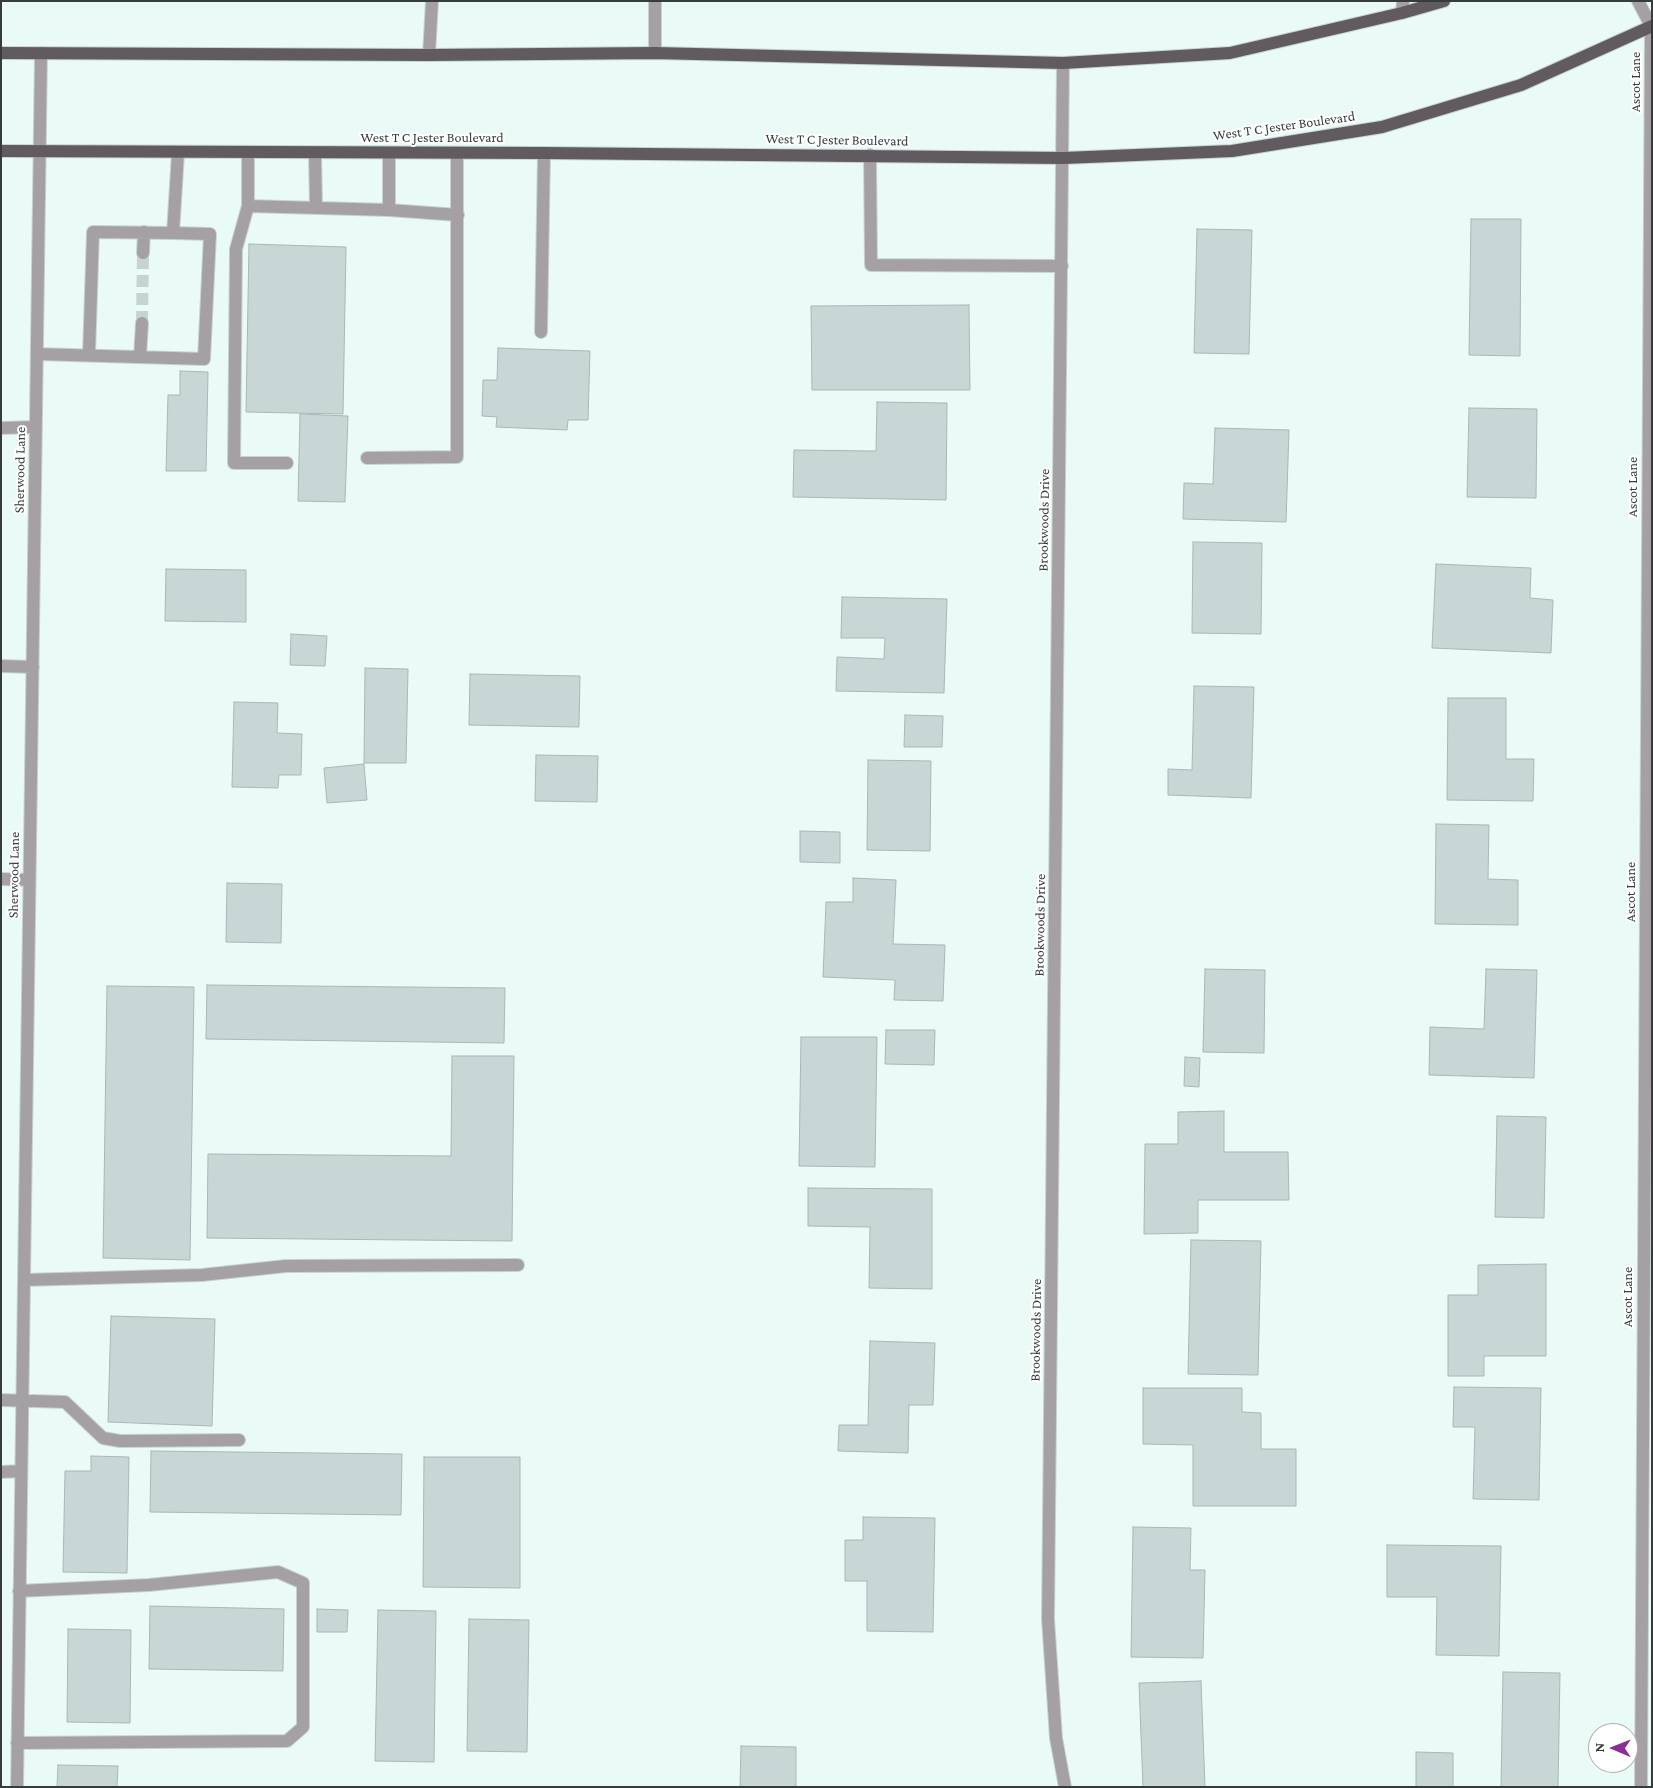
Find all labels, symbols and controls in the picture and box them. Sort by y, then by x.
street label: Ascot Lane [1628,52,1644,112]
street label: West T C Jester Boulevard [1212,108,1356,144]
street label: West T C Jester Boulevard [360,130,504,146]
street label: West T C Jester Boulevard [765,130,909,150]
street label: Sherwood Lane [11,427,29,513]
street label: Ascot Lane [1625,457,1641,517]
street label: Brookwoods Drive [1035,469,1053,571]
street label: Sherwood Lane [5,832,23,918]
street label: Ascot Lane [1623,862,1639,922]
street label: Brookwoods Drive [1031,874,1049,976]
street label: Ascot Lane [1620,1267,1636,1327]
street label: Brookwoods Drive [1027,1279,1045,1381]
north arrow [1588,1723,1638,1773]
text: N [1591,1743,1607,1753]

